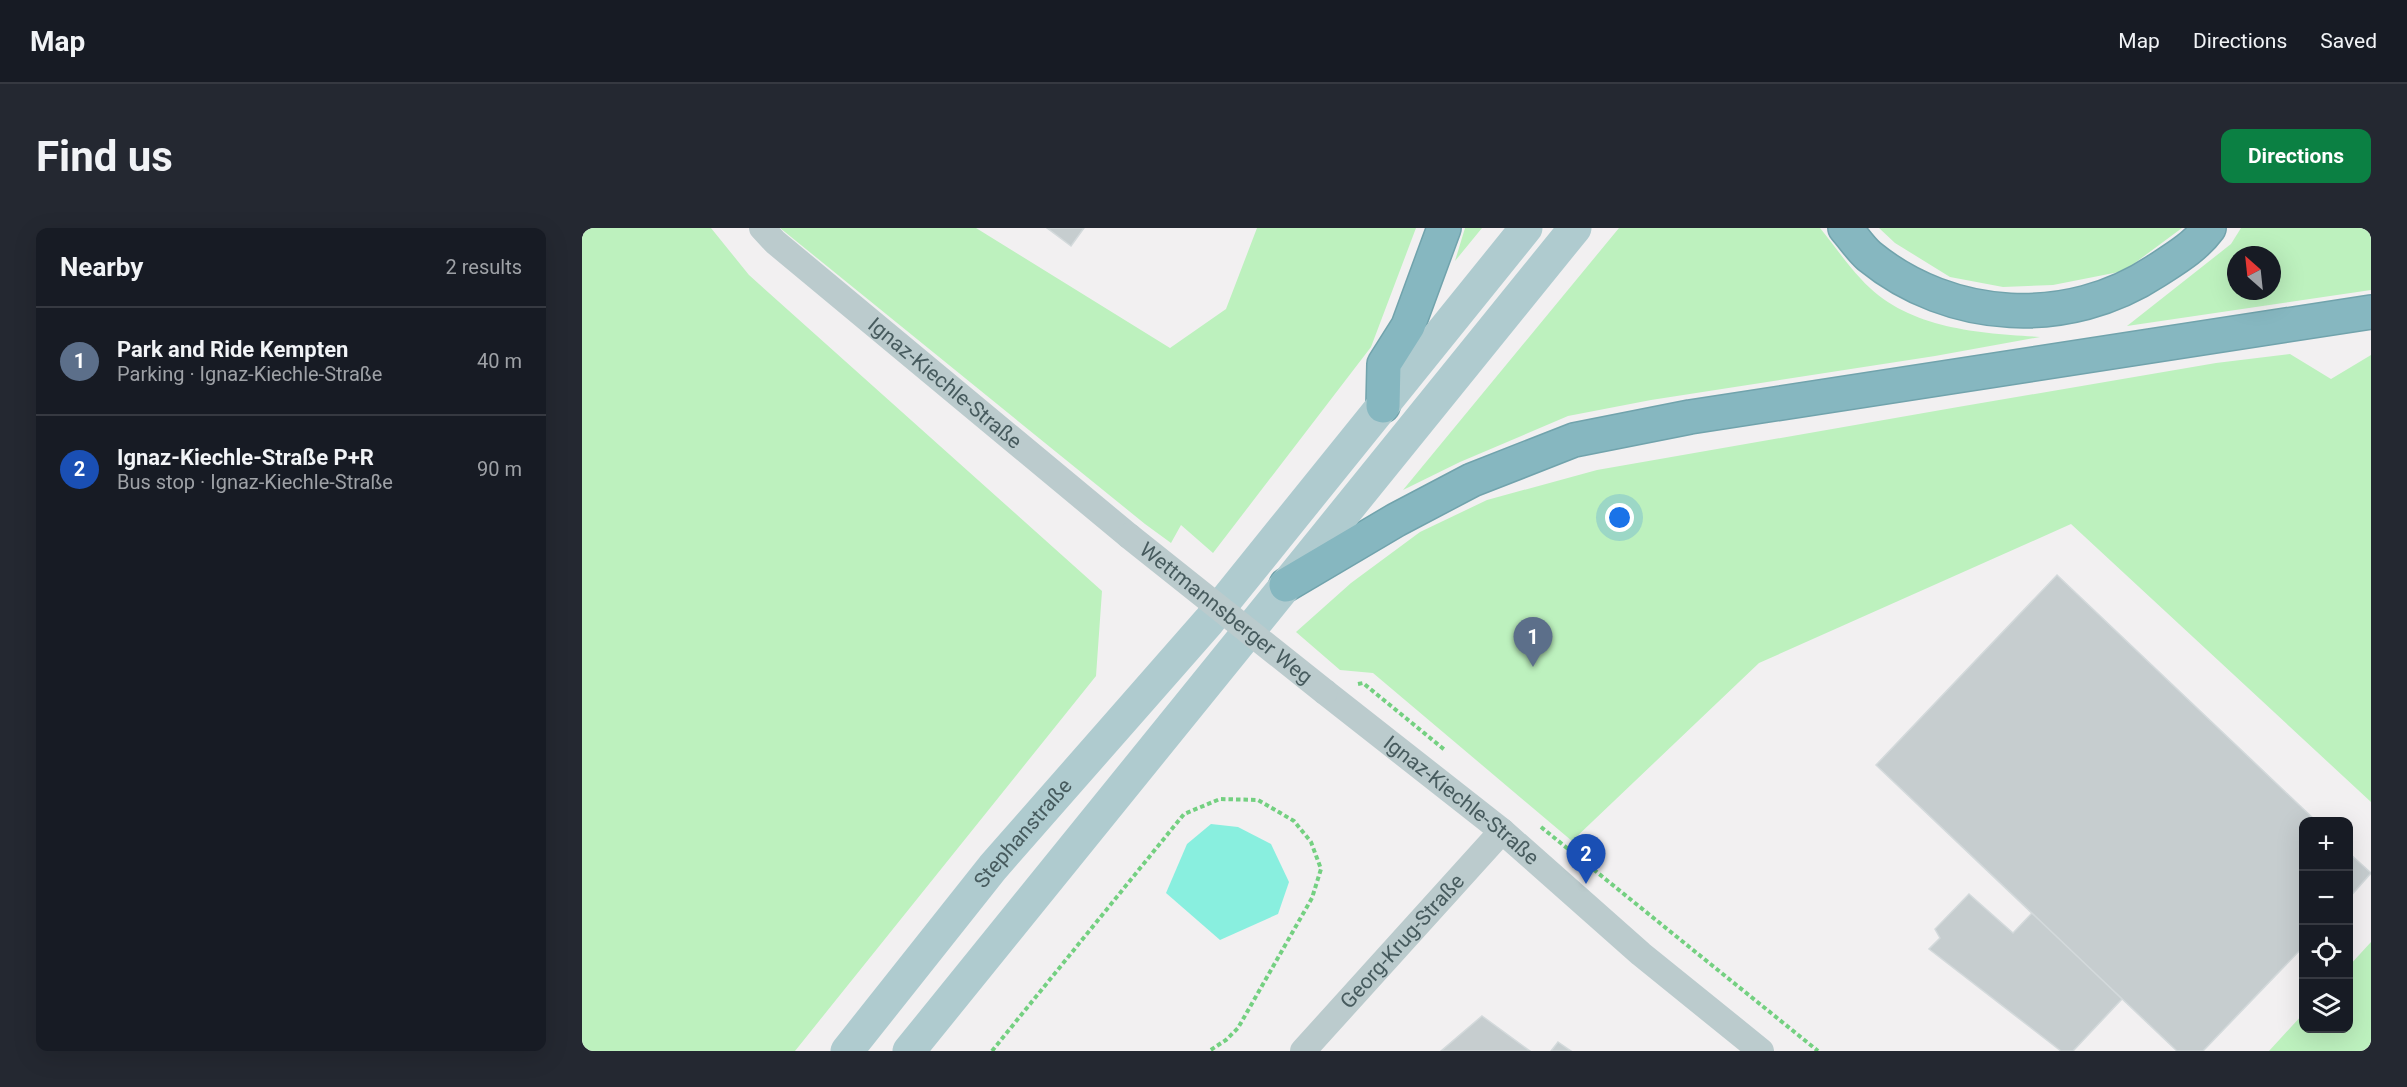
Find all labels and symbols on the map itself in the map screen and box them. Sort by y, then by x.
north arrow [2227,246,2281,300]
street label: Ignaz-Kiechle-Straße [863,313,1026,454]
your location [1605,503,1634,532]
street label: Wettmannsberger Weg [1135,537,1317,689]
pin: 1 [1514,618,1552,667]
street label: Ignaz-Kiechle-Straße [1379,731,1544,870]
street label: Stephanstraße [969,774,1077,893]
pin: 2 [1566,834,1606,884]
street label: Georg-Krug-Straße [1335,869,1469,1013]

